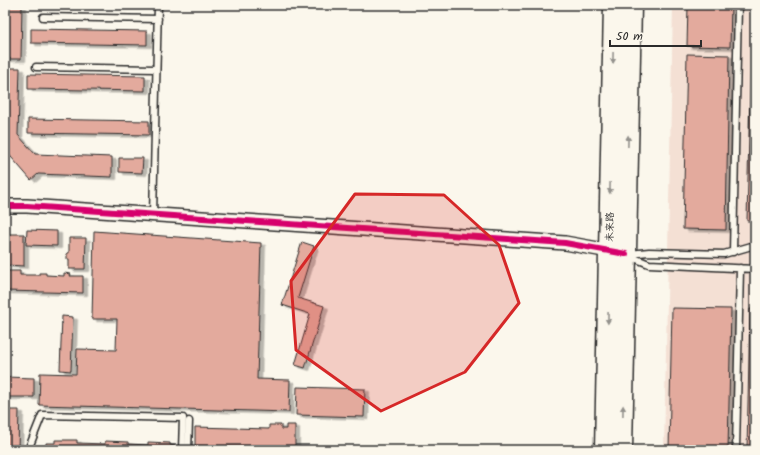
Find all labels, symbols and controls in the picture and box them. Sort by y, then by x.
scale bar [610,22,701,48]
text: 50 m [616,27,643,46]
one-way arrow [610,52,616,65]
one-way arrow [625,134,631,147]
one-way arrow [607,182,613,195]
street label: 未来路 [602,212,618,242]
one-way arrow [605,312,611,325]
one-way arrow [620,404,626,417]

